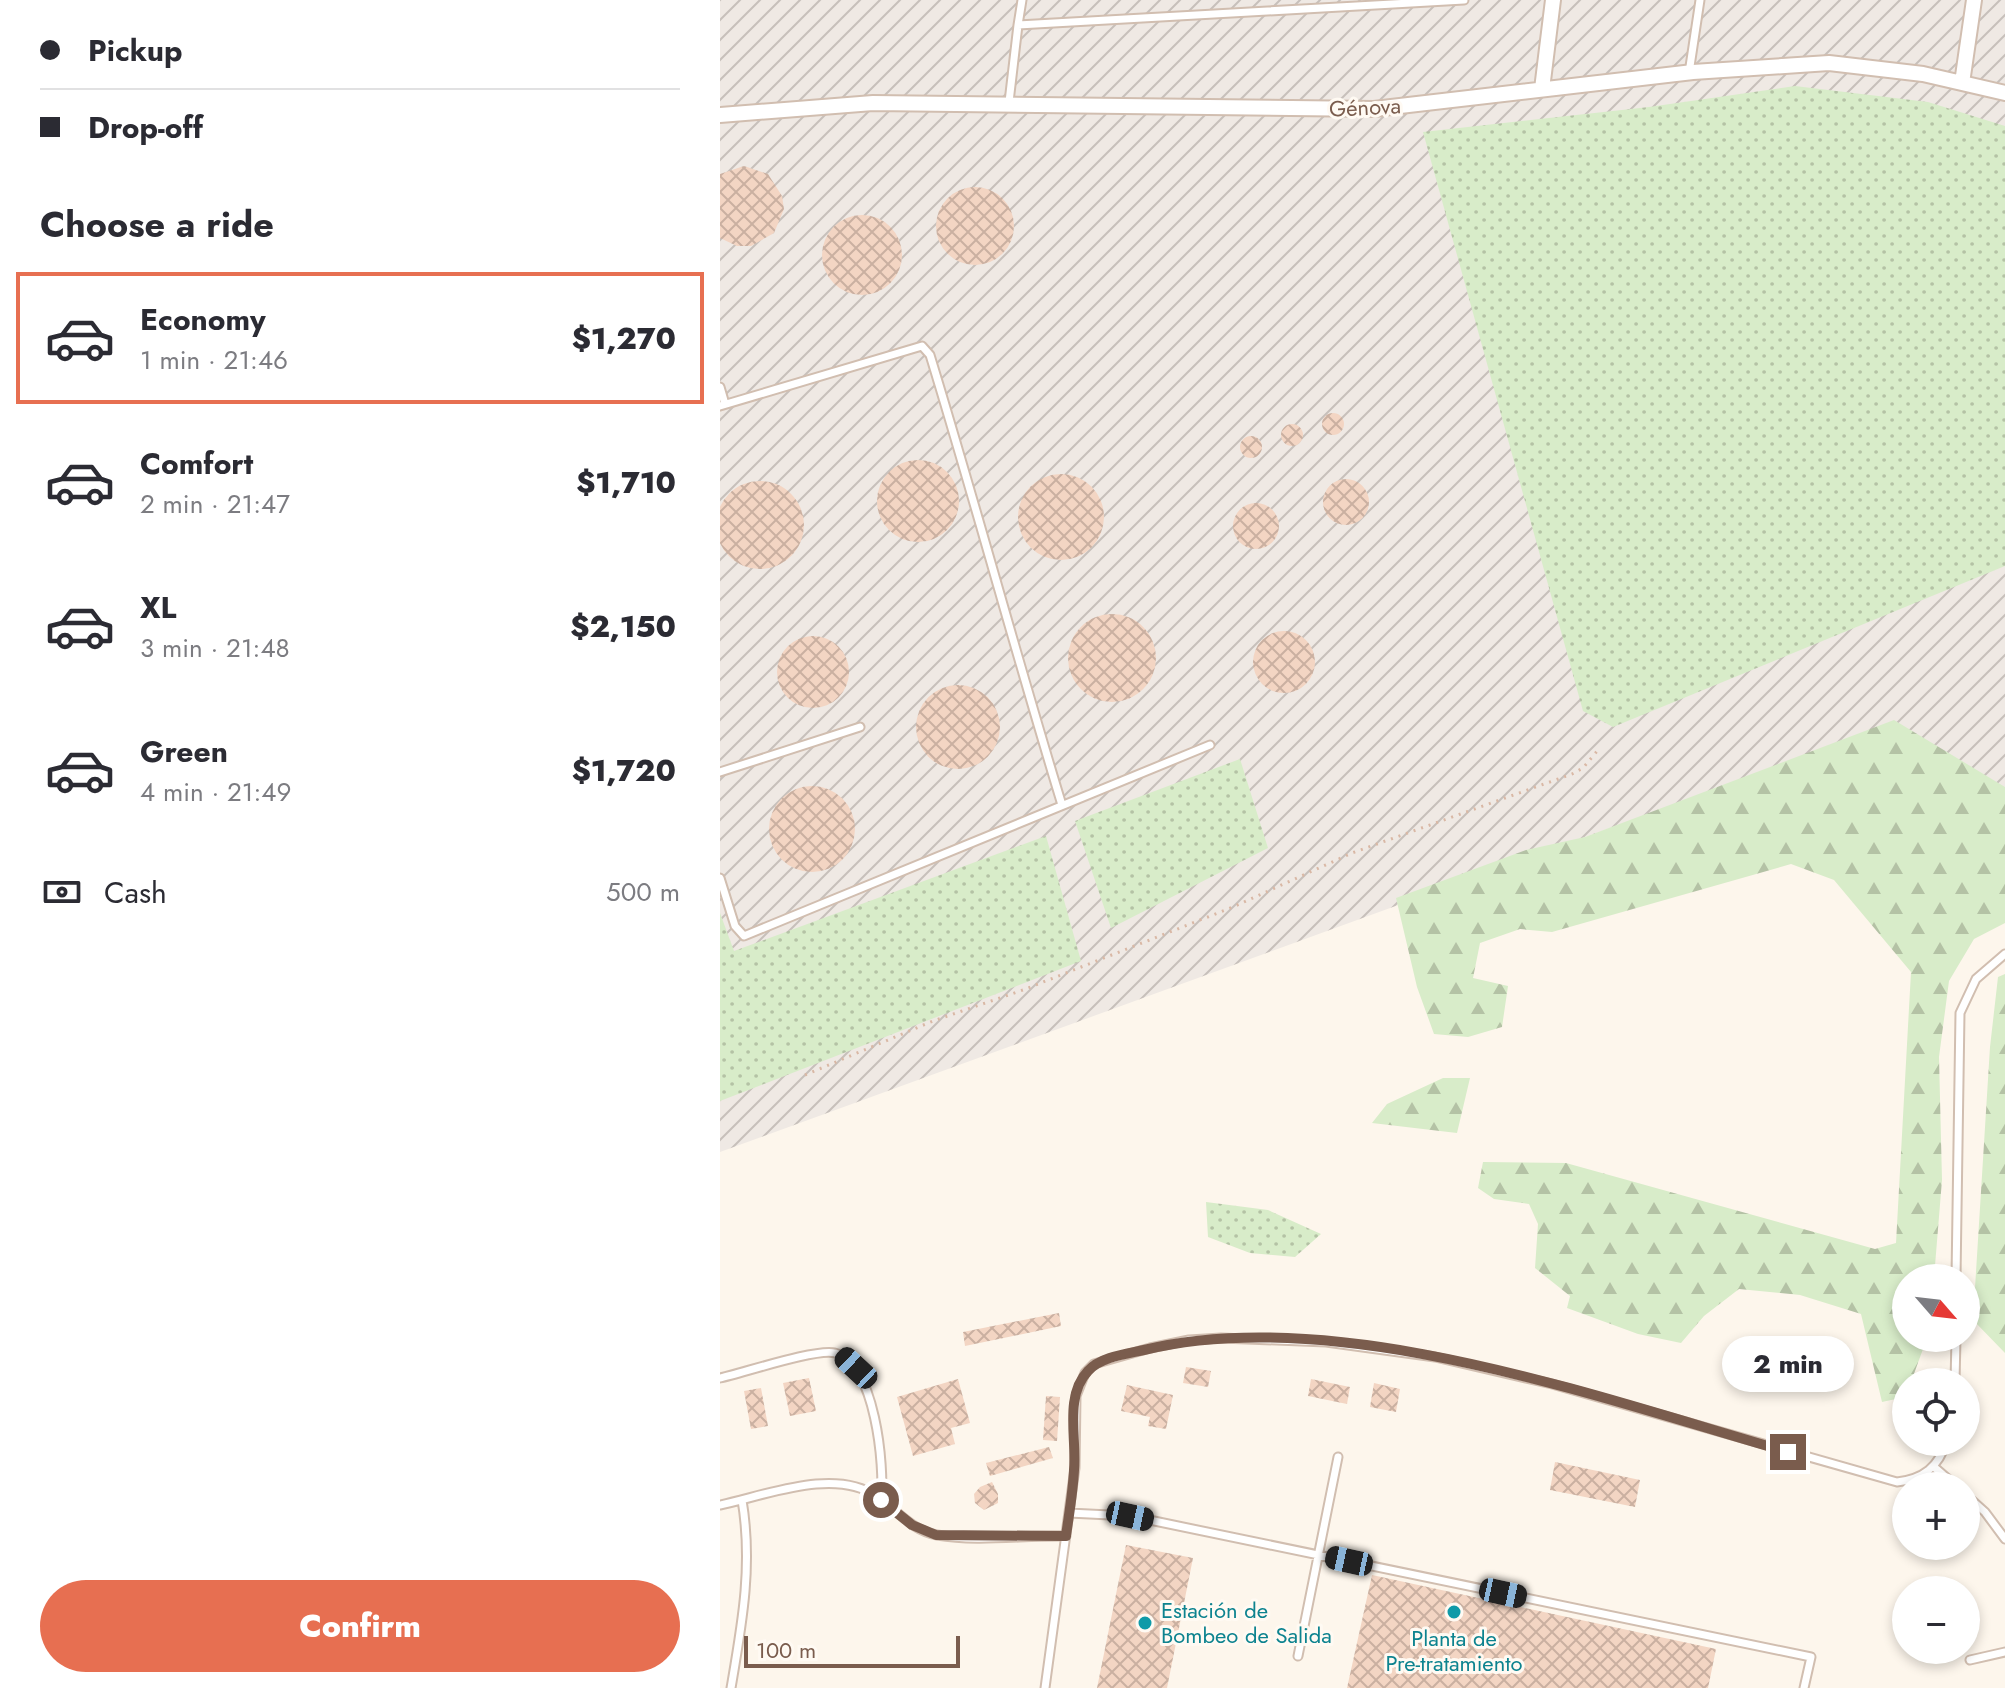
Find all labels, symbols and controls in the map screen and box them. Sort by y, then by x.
text: Pickup [88,29,183,72]
street label: Génova [1328,89,1402,125]
text: Drop-off [88,106,203,149]
text: Choose a ride [40,198,274,250]
text: Economy [140,298,266,341]
icon: car [44,302,116,374]
text: $1,270 [572,317,676,360]
text: 1 min · 21:46 [140,341,288,379]
text: Comfort [140,442,253,485]
icon: car [44,446,116,518]
text: $1,710 [576,461,676,504]
text: 2 min · 21:47 [140,485,290,523]
text: XL [140,586,176,629]
icon: car [44,590,116,662]
text: $2,150 [570,605,676,648]
text: 3 min · 21:48 [140,629,290,667]
text: Green [140,730,228,773]
icon: car [44,734,116,806]
text: $1,720 [572,749,676,792]
text: 4 min · 21:49 [140,773,291,811]
icon: cash [40,870,84,914]
text: Cash [104,871,167,914]
text: 500 m [606,873,680,911]
north arrow [1892,1264,1980,1352]
map controls [1892,1264,1980,1664]
callout: 2 min [1722,1336,1854,1392]
car [830,1343,882,1393]
text: 2 min [1753,1345,1823,1383]
button: locate [1892,1368,1980,1456]
route end [1770,1434,1806,1470]
button: + [1892,1472,1980,1560]
route start [863,1482,899,1518]
car [1104,1499,1156,1533]
car [1323,1544,1375,1578]
car [1477,1576,1529,1610]
button: − [1892,1576,1980,1664]
button: Confirm [40,1580,680,1672]
place label: Estación de Bombeo de Salida [1161,1594,1332,1651]
marker: Planta de Pre-tratamiento [1445,1603,1463,1621]
marker: Estación de Bombeo de Salida [1136,1614,1154,1632]
place label: Planta de Pre-tratamiento [1385,1622,1523,1679]
scale bar [744,1632,960,1668]
text: 100 m [756,1634,816,1666]

